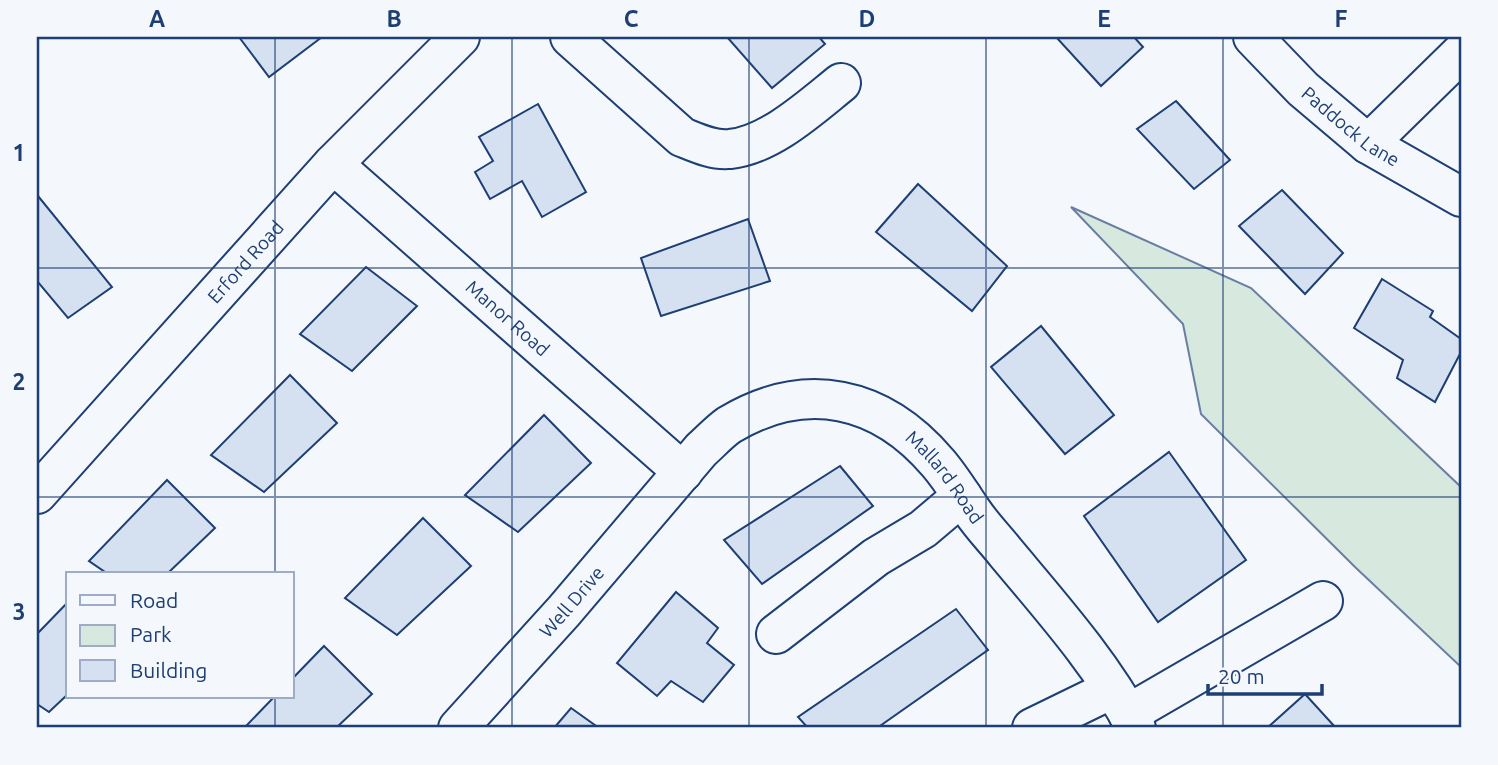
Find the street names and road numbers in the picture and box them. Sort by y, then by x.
street label: Paddock Lane [1297,82,1404,171]
street label: Erford Road [203,216,288,307]
street label: Manor Road [462,275,554,360]
street label: Mallard Road [902,426,988,528]
street label: Well Drive [535,561,608,642]

